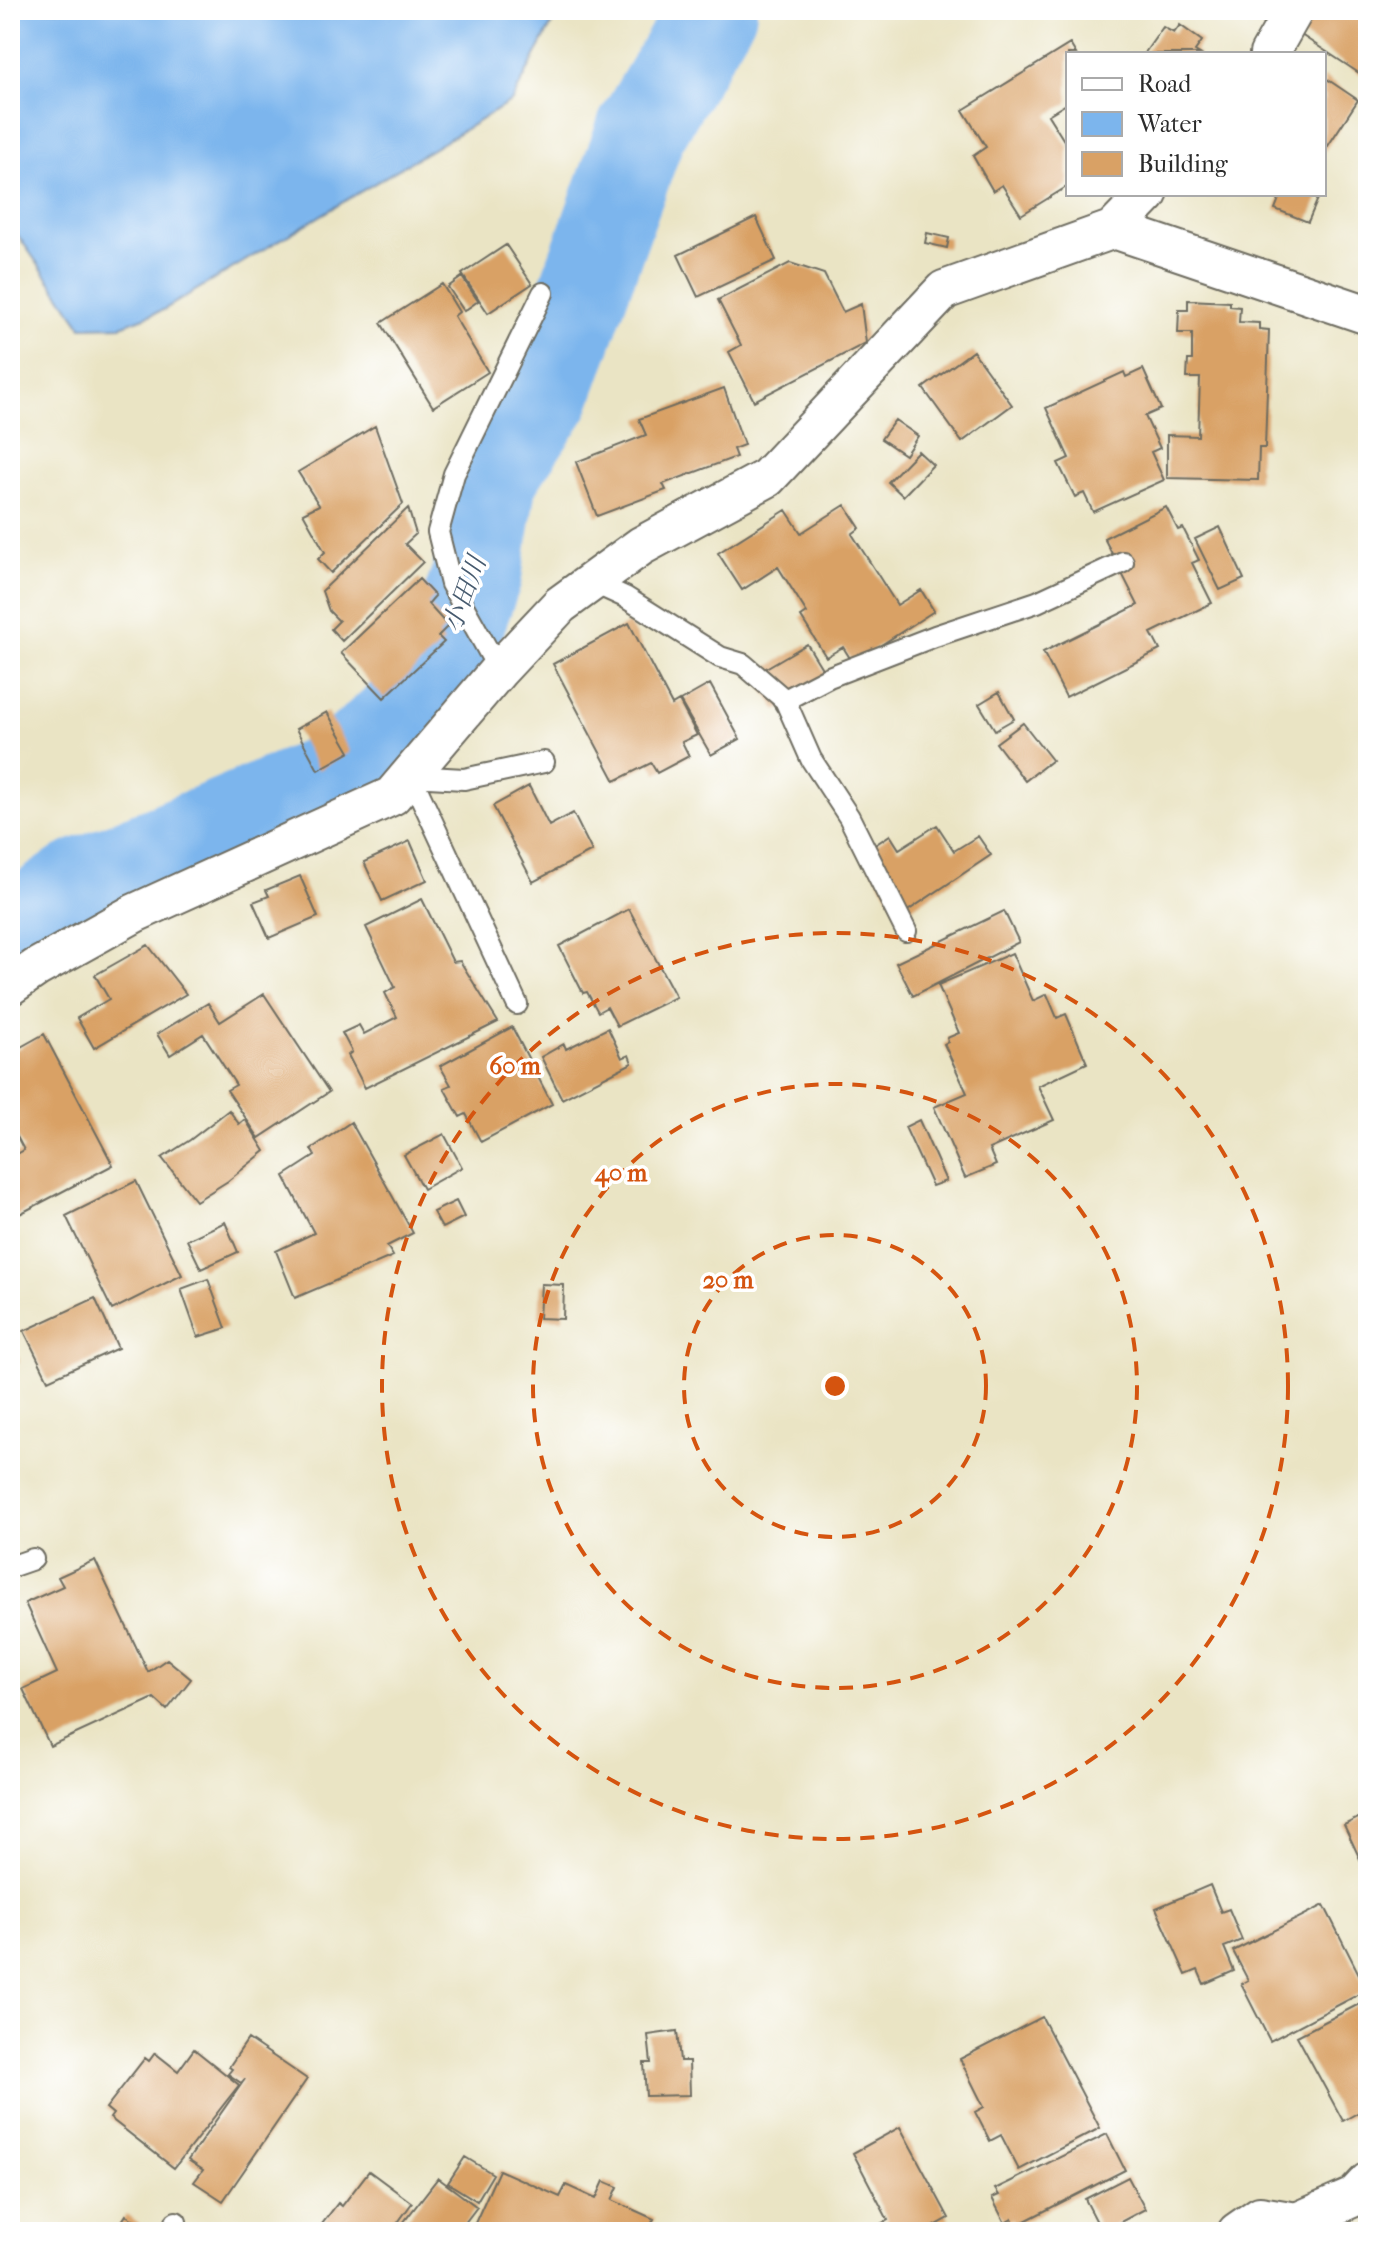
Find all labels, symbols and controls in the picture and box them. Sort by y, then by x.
legend [1066,52,1326,196]
text: Road [1138,70,1192,98]
text: Water [1137,110,1202,138]
text: Building [1138,150,1229,178]
water label: 小田川 [437,549,493,636]
text: 60 m [489,1052,542,1080]
text: 40 m [594,1159,648,1188]
text: 20 m [703,1266,754,1294]
centre of rings [821,1372,849,1400]

